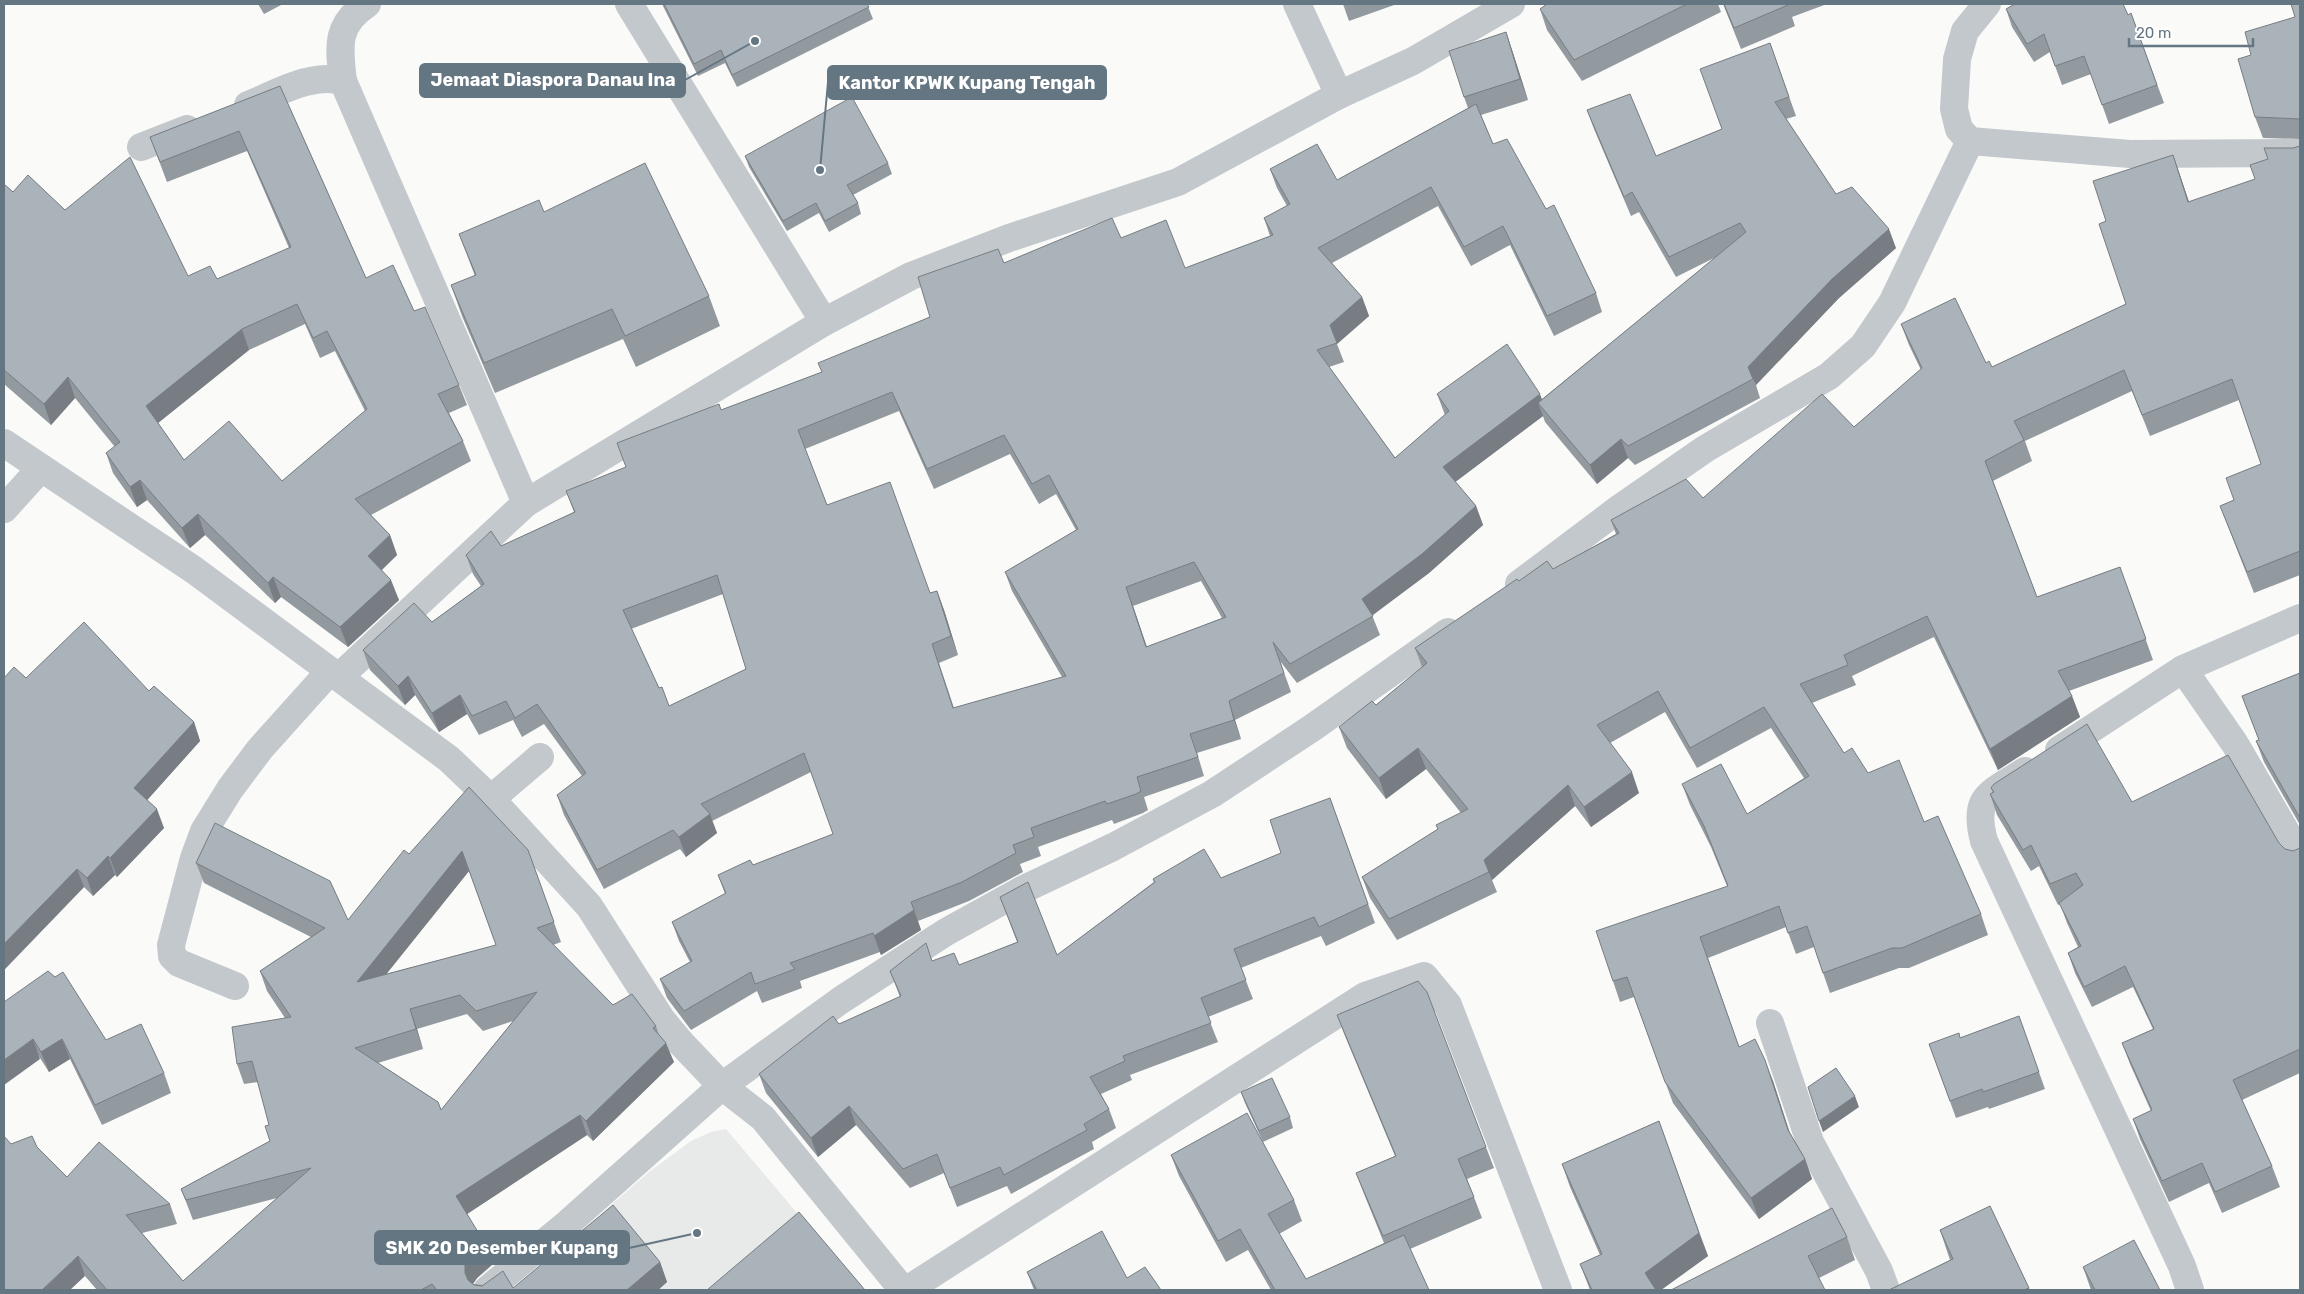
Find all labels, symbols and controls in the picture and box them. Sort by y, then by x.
scale bar [2129,15,2253,47]
text: 20 m [2136,24,2171,42]
callout: Jemaat Diaspora Danau Ina [420,64,685,97]
callout: Kantor KPWK Kupang Tengah [828,66,1106,99]
text: Jemaat Diaspora Danau Ina [430,69,676,91]
text: Kantor KPWK Kupang Tengah [839,72,1095,94]
callout: SMK 20 Desember Kupang [375,1231,629,1264]
text: SMK 20 Desember Kupang [386,1237,618,1259]

